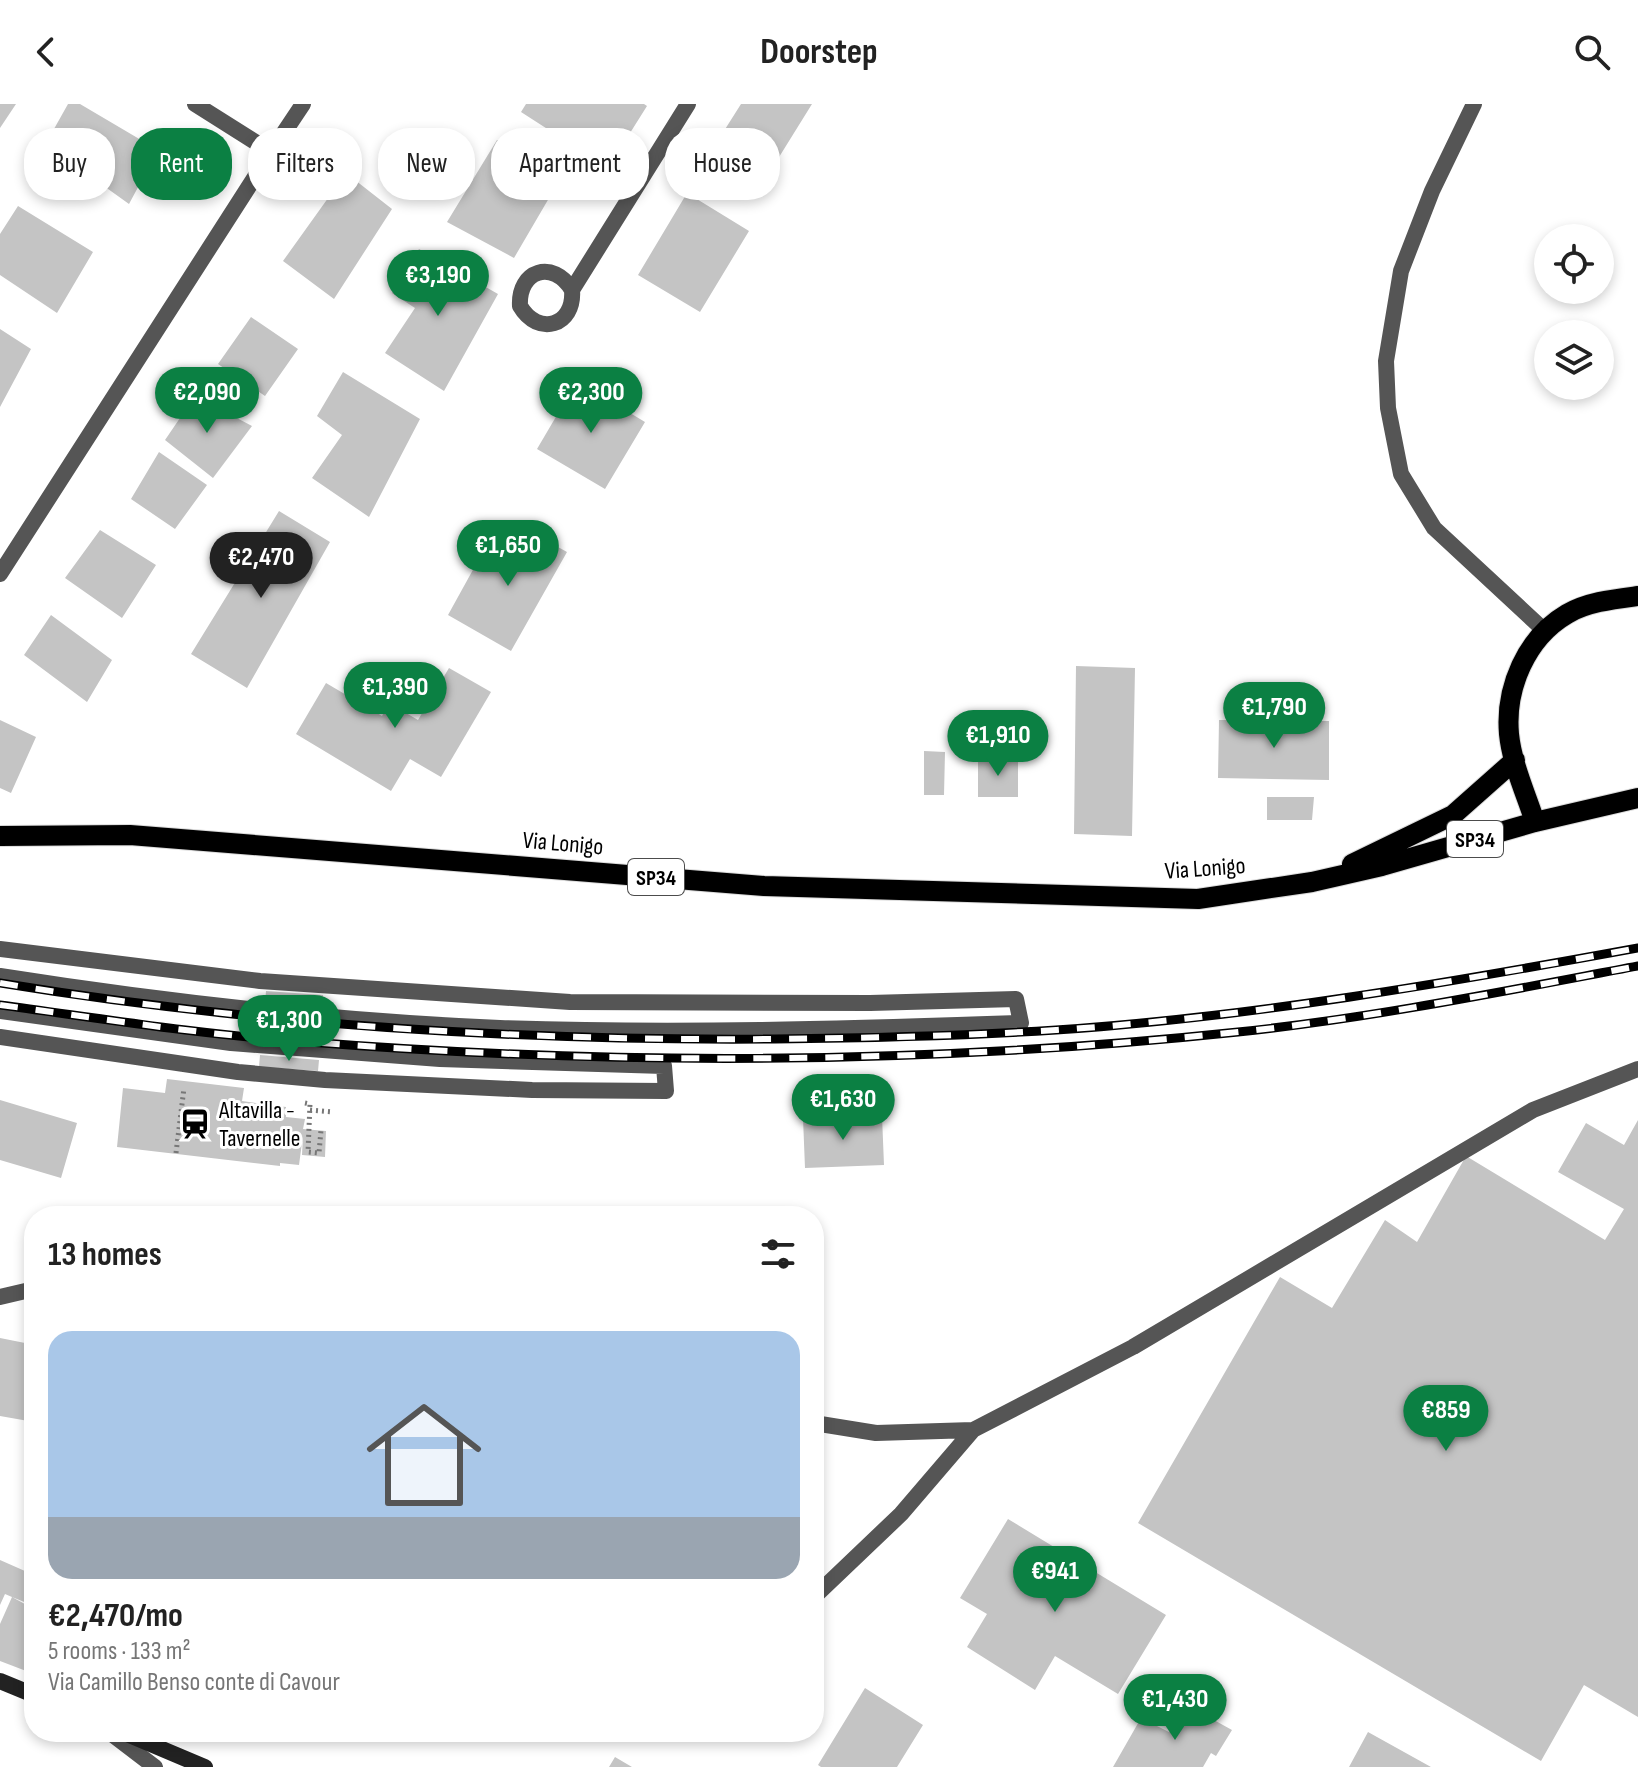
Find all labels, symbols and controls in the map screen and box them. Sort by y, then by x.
icon: back [24,30,68,74]
icon: search [1570,30,1614,74]
text: Doorstep [760,31,878,74]
chip: Buy [24,128,115,200]
chip: Rent [131,128,232,200]
chip: Filters [248,128,362,200]
chip: New [378,128,475,200]
chip: Apartment [491,128,649,200]
chip: House [665,128,780,200]
map controls [1534,224,1614,400]
button: locate [1534,224,1614,304]
pin: €3,190 [373,250,503,318]
text: €3,190 [405,260,471,291]
button: layers [1534,320,1614,400]
pin: €2,090 [142,367,272,435]
pin: €2,300 [526,367,656,435]
text: €2,090 [173,377,241,408]
text: €2,300 [557,377,625,408]
pin: €1,650 [443,520,573,588]
text: €1,650 [475,530,541,561]
pin: €2,470 [196,532,326,600]
text: €2,470 [228,542,294,573]
pin: €1,390 [330,662,460,730]
text: €1,390 [362,672,428,703]
pin: €1,790 [1209,682,1339,750]
text: €1,790 [1241,692,1307,723]
pin: €1,910 [933,710,1063,778]
text: €1,910 [965,720,1031,751]
road number: SP34 [1447,821,1503,857]
street label: Via Lonigo [521,826,605,861]
street label: Via Lonigo [1164,851,1246,886]
road number: SP34 [628,859,684,895]
pin: €1,300 [224,995,354,1063]
text: €1,300 [256,1005,322,1036]
pin: €1,630 [778,1074,908,1142]
text: €1,630 [810,1084,876,1115]
place label: Altavilla - Tavernelle [218,1096,300,1153]
station icon: Altavilla - Tavernelle [178,1107,212,1141]
icon: filters [756,1232,800,1276]
text: 13 homes [48,1234,162,1275]
icon: home [352,1383,496,1527]
pin: €859 [1399,1385,1493,1453]
text: €859 [1421,1395,1471,1426]
pin: €941 [1008,1546,1102,1614]
text: €941 [1031,1556,1079,1587]
text: €2,470/mo [48,1595,183,1636]
text: 5 rooms · 133 m² [48,1636,190,1667]
text: Via Camillo Benso conte di Cavour [48,1667,340,1698]
pin: €1,430 [1110,1674,1240,1742]
text: €1,430 [1142,1684,1208,1715]

